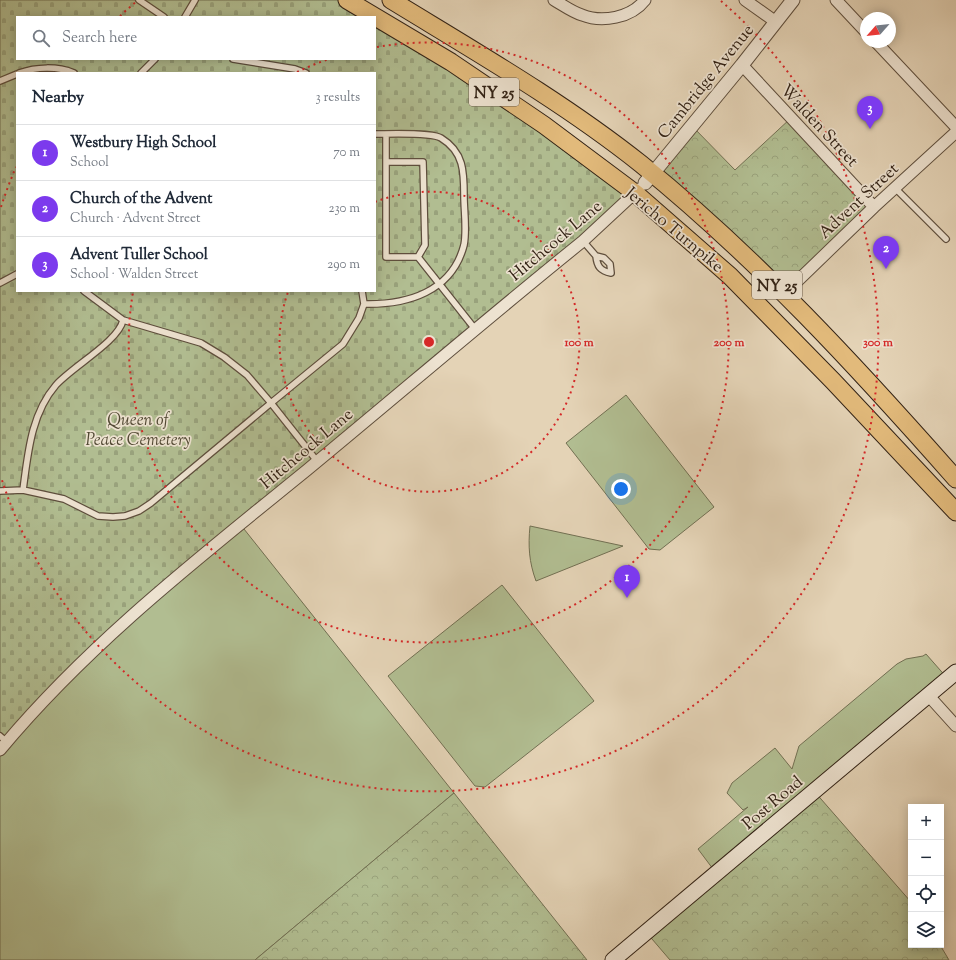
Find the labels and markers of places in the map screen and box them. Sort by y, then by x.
pin: 3 [857,96,883,129]
pin: 2 [873,236,899,269]
centre of rings [422,335,436,349]
pin: 1 [614,565,640,598]

